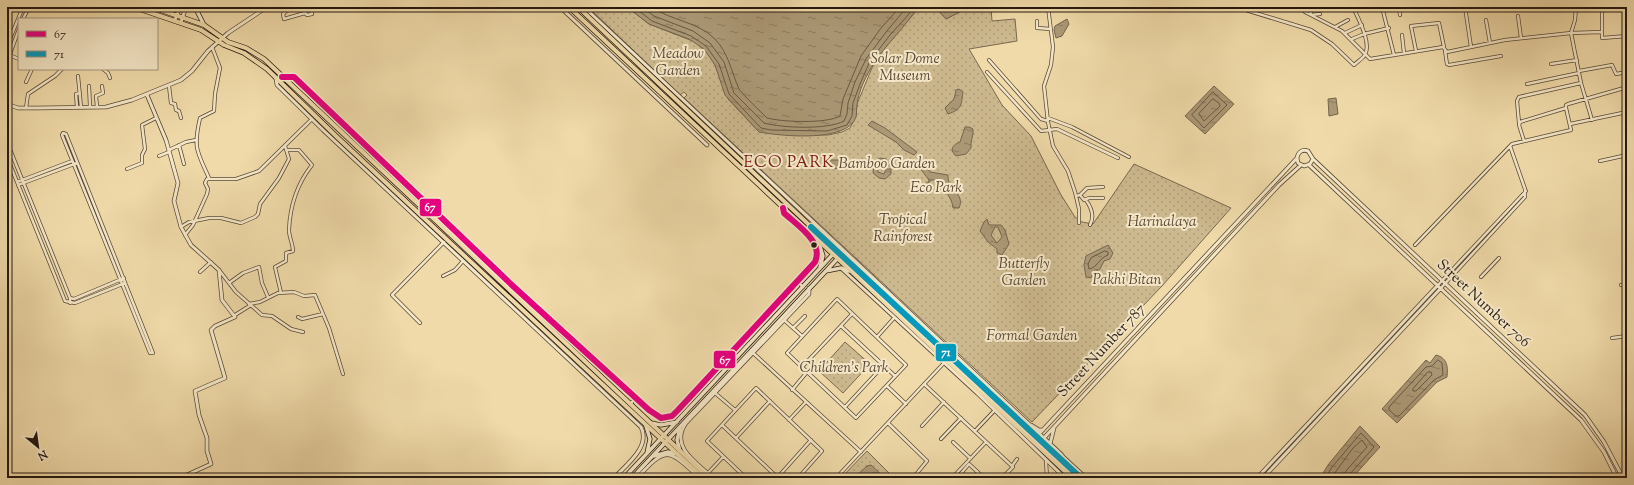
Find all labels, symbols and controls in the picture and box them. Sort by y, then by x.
legend [18,18,158,70]
text: 67 [54,26,66,44]
park label: Meadow Garden [652,44,704,82]
text: 71 [54,46,64,64]
park label: Solar Dome Museum [871,49,939,87]
district label: ECO PARK [743,152,835,175]
park label: Bamboo Garden [839,154,935,175]
park label: Eco Park [910,178,962,199]
line badge: 67 [419,198,442,217]
text: 67 [425,200,436,216]
park label: Tropical Rainforest [873,210,933,248]
park label: Harinalaya [1128,212,1197,233]
unlabelled marker [809,240,819,250]
park label: Butterfly Garden [999,254,1049,292]
street label: Street Number 706 [1431,255,1535,353]
park label: Pakhi Bitan [1093,270,1162,291]
street label: Street Number 787 [1053,299,1151,403]
park label: Formal Garden [986,326,1078,347]
line badge: 71 [935,343,957,362]
text: 71 [941,345,951,361]
line badge: 67 [713,350,736,369]
text: 67 [720,353,731,369]
park label: Children's Park [800,358,889,379]
north arrow [18,427,58,467]
text: N [34,445,51,464]

